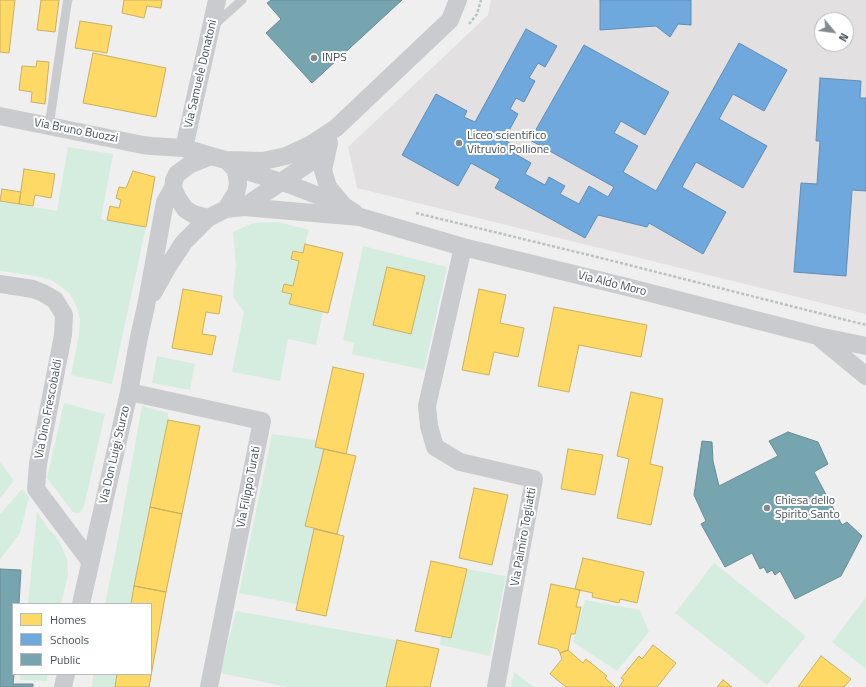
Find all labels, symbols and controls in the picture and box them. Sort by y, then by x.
north arrow [814,12,854,52]
street label: Via Samuele Donatoni [182,18,220,130]
text: N [835,30,852,45]
place label: INPS [322,51,347,65]
marker: INPS [309,53,319,63]
street label: Via Bruno Buozzi [33,116,119,146]
place label: Liceo scientifico Vitruvio Pollione [467,129,549,157]
marker: Liceo scientifico Vitruvio Pollione [454,138,464,148]
street label: Via Aldo Moro [576,269,648,299]
street label: Via Dino Frescobaldi [32,358,66,460]
street label: Via Don Luigi Sturzo [97,404,133,506]
street label: Via Filippo Turati [234,445,264,529]
street label: Via Palmiro Togliatti [508,487,540,587]
place label: Chiesa dello Spirito Santo [775,494,840,522]
marker: Chiesa dello Spirito Santo [762,503,772,513]
legend [12,603,152,675]
text: Homes [50,610,86,629]
text: Schools [50,630,89,649]
text: Public [50,650,80,669]

